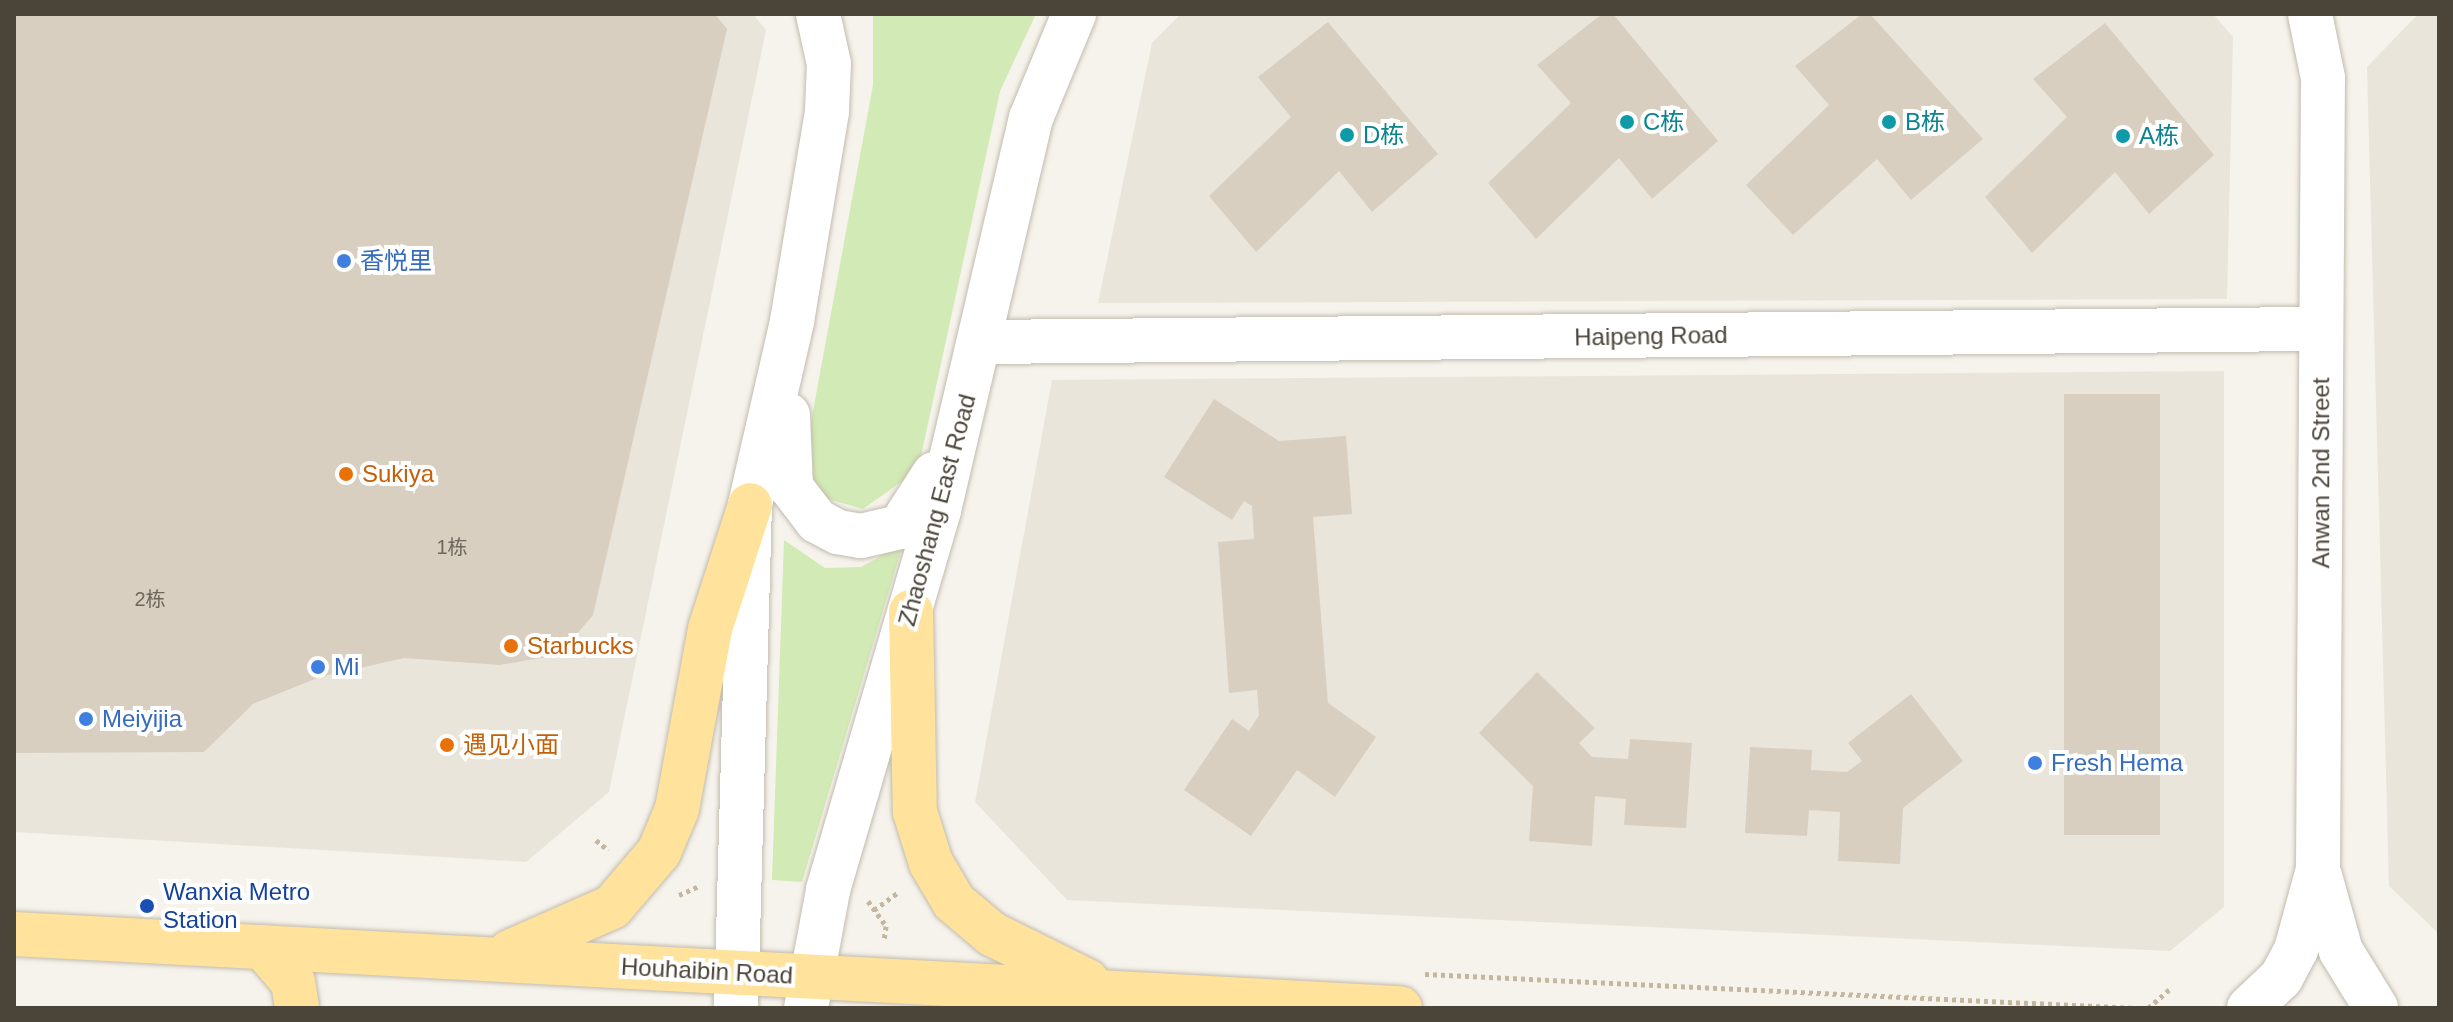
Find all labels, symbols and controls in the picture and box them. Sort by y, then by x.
place label: C栋 [1643,108,1684,136]
place label: B栋 [1905,108,1945,136]
marker: C栋 [1618,113,1636,131]
marker: B栋 [1880,113,1898,131]
place label: D栋 [1363,121,1404,149]
place label: A栋 [2139,122,2179,150]
marker: D栋 [1338,126,1356,144]
marker: A栋 [2114,127,2132,145]
place label: 香悦里 [360,247,432,275]
marker: 香悦里 [335,252,353,270]
street label: Haipeng Road [1574,320,1728,352]
street label: Anwan 2nd Street [2307,378,2335,568]
street label: Zhaoshang East Road [892,391,982,629]
place label: Sukiya [362,460,434,488]
marker: Sukiya [337,465,355,483]
house number: 1栋 [436,535,468,559]
house number: 2栋 [134,587,166,611]
place label: Starbucks [527,632,634,660]
marker: Starbucks [502,637,520,655]
place label: Mi [334,653,359,681]
marker: Mi [309,658,327,676]
place label: Meiyijia [102,705,182,733]
marker: Meiyijia [77,710,95,728]
place label: 遇见小面 [463,731,559,759]
marker: 遇见小面 [438,736,456,754]
place label: Fresh Hema [2051,749,2183,777]
marker: Fresh Hema [2026,754,2044,772]
place label: Wanxia Metro Station [163,878,310,934]
marker: Wanxia Metro Station [138,897,156,915]
street label: Houhaibin Road [620,952,794,990]

